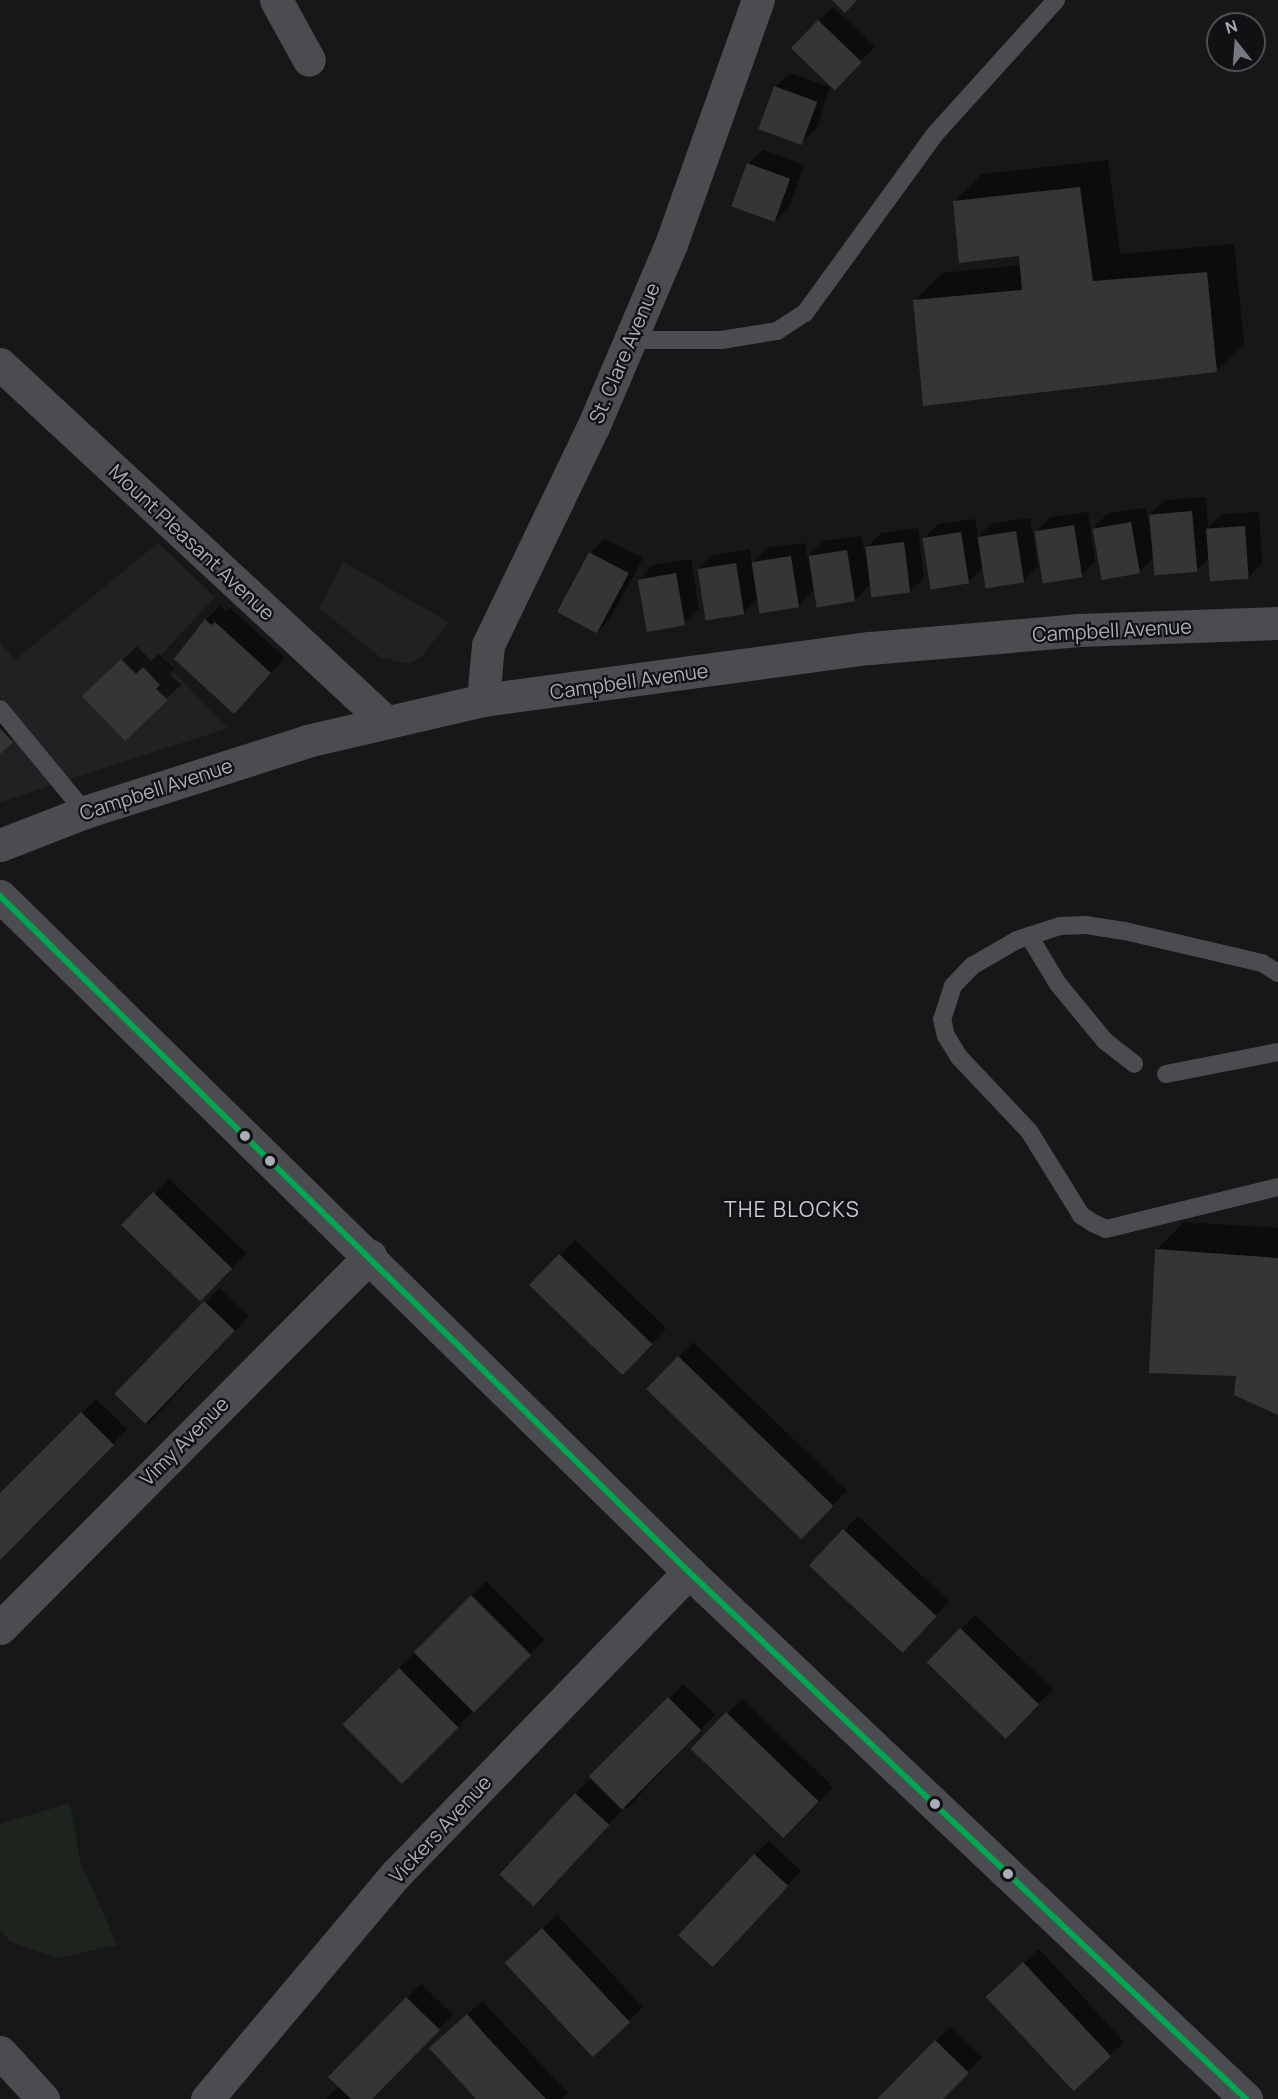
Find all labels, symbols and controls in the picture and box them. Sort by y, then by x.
north arrow [1206,12,1266,72]
text: N [1223,14,1240,39]
street label: St. Clare Avenue [584,279,664,427]
street label: Mount Pleasant Avenue [104,459,280,625]
street label: Campbell Avenue [1032,614,1192,646]
street label: Campbell Avenue [548,658,710,704]
street label: Campbell Avenue [76,753,236,825]
unlabelled marker [239,1130,251,1142]
unlabelled marker [264,1155,276,1167]
district label: THE BLOCKS [724,1196,860,1222]
street label: Vimy Avenue [135,1392,233,1490]
street label: Vickers Avenue [384,1770,496,1888]
unlabelled marker [929,1798,941,1810]
unlabelled marker [1002,1868,1014,1880]

